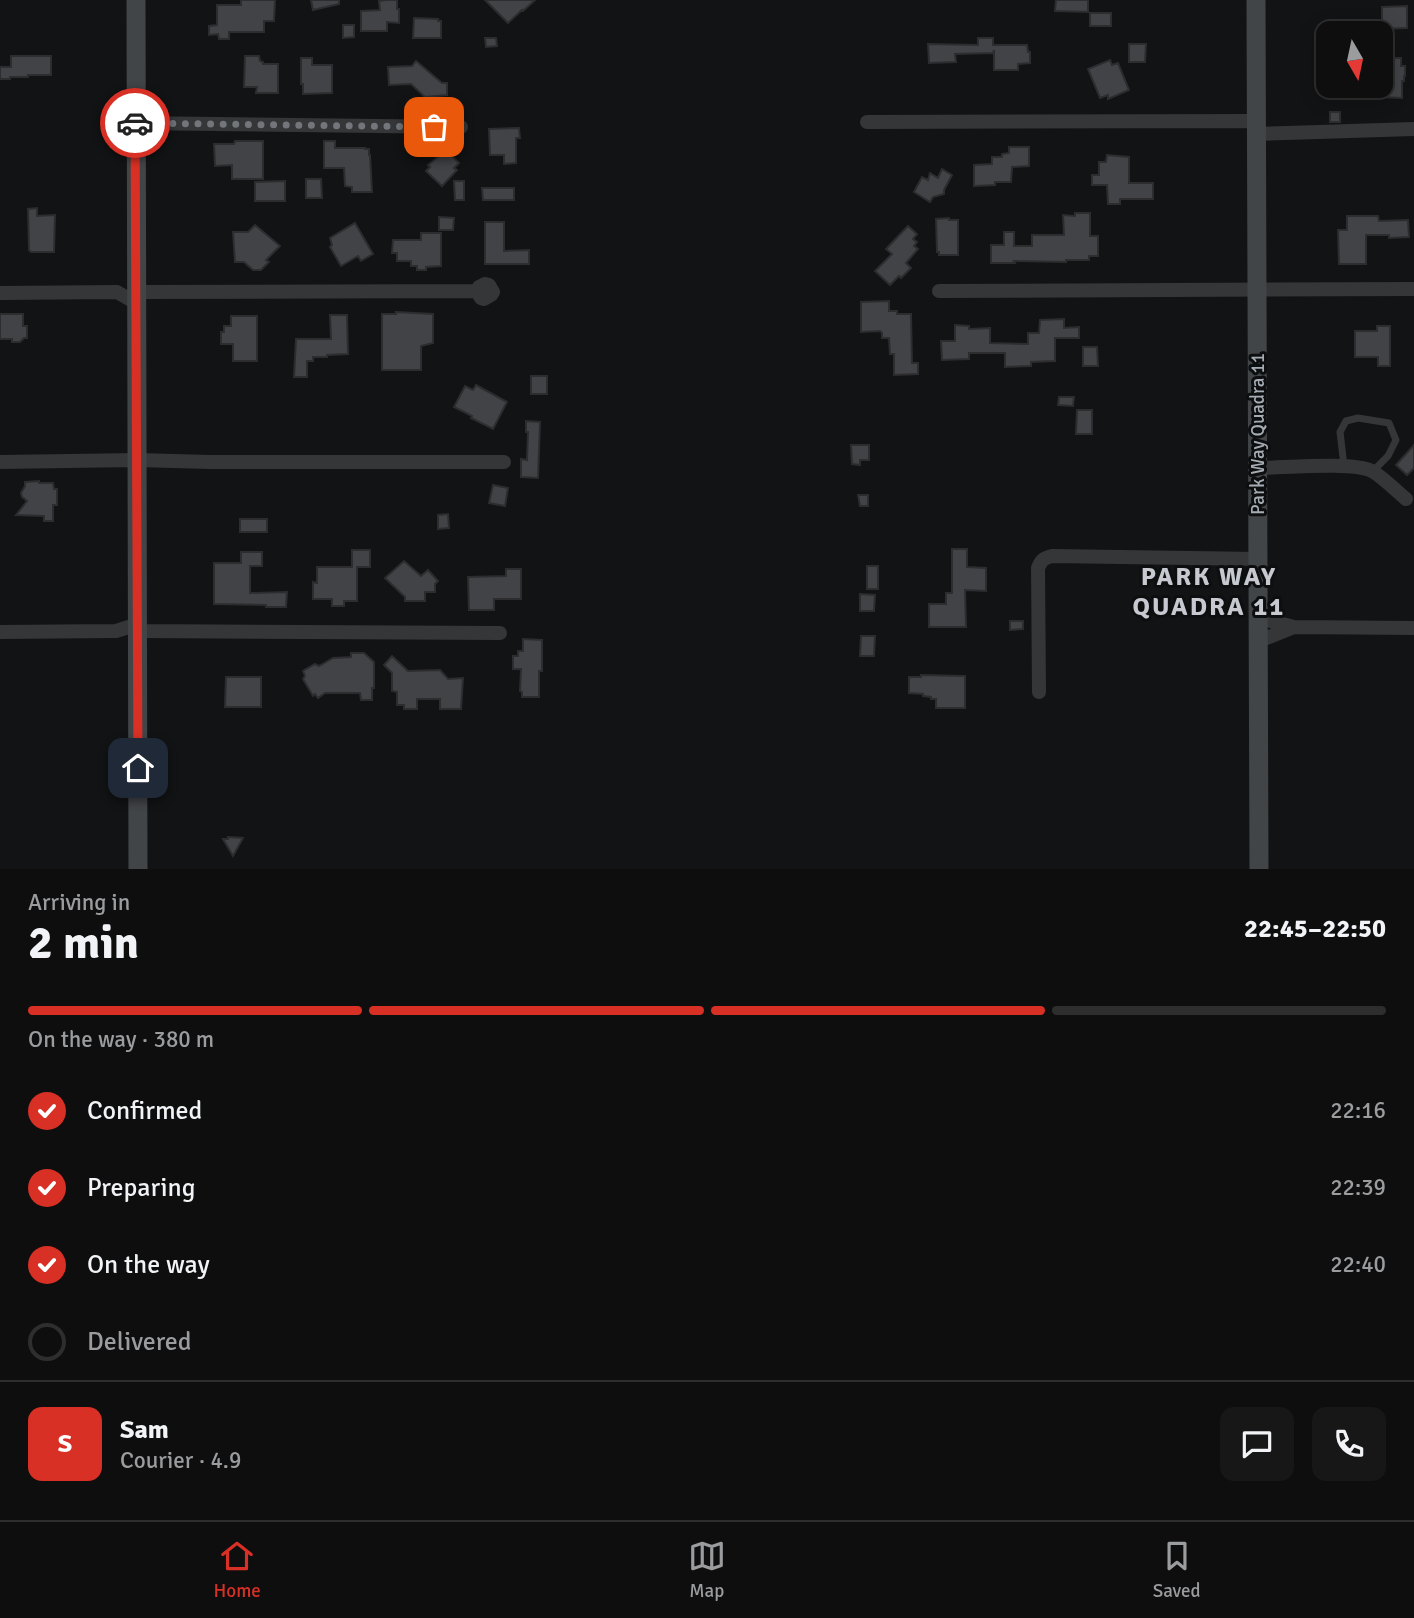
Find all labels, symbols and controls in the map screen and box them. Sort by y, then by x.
north arrow [1316,21,1393,98]
map controls [1316,21,1393,98]
courier [100,88,170,158]
pin [404,97,464,157]
icon: car [116,104,154,142]
icon: bag [415,108,453,146]
street label: Park Way Quadra 11 [1246,353,1270,515]
district label: PARK WAY QUADRA 11 [1133,561,1285,623]
pin [108,738,168,798]
icon: home [119,749,157,787]
text: Arriving in [28,888,130,917]
text: 22:45–22:50 [1244,913,1386,945]
text: 2 min [28,915,139,971]
text: On the way · 380 m [28,1025,214,1054]
icon: check [28,1092,66,1130]
text: Confirmed [87,1095,202,1127]
text: 22:16 [1330,1096,1386,1125]
icon: check [28,1169,66,1207]
text: Preparing [87,1172,195,1204]
text: 22:39 [1330,1173,1386,1202]
icon: check [28,1246,66,1284]
text: On the way [87,1249,210,1281]
text: 22:40 [1330,1250,1386,1279]
text: Delivered [87,1326,192,1358]
button: chat [1220,1407,1294,1481]
button: phone [1312,1407,1386,1481]
text: Sam [120,1414,169,1446]
text: S [58,1428,72,1460]
text: Courier · 4.9 [120,1446,241,1475]
tab: Home [213,1537,261,1603]
tab: Map [688,1537,726,1603]
tab: Saved [1153,1537,1201,1603]

